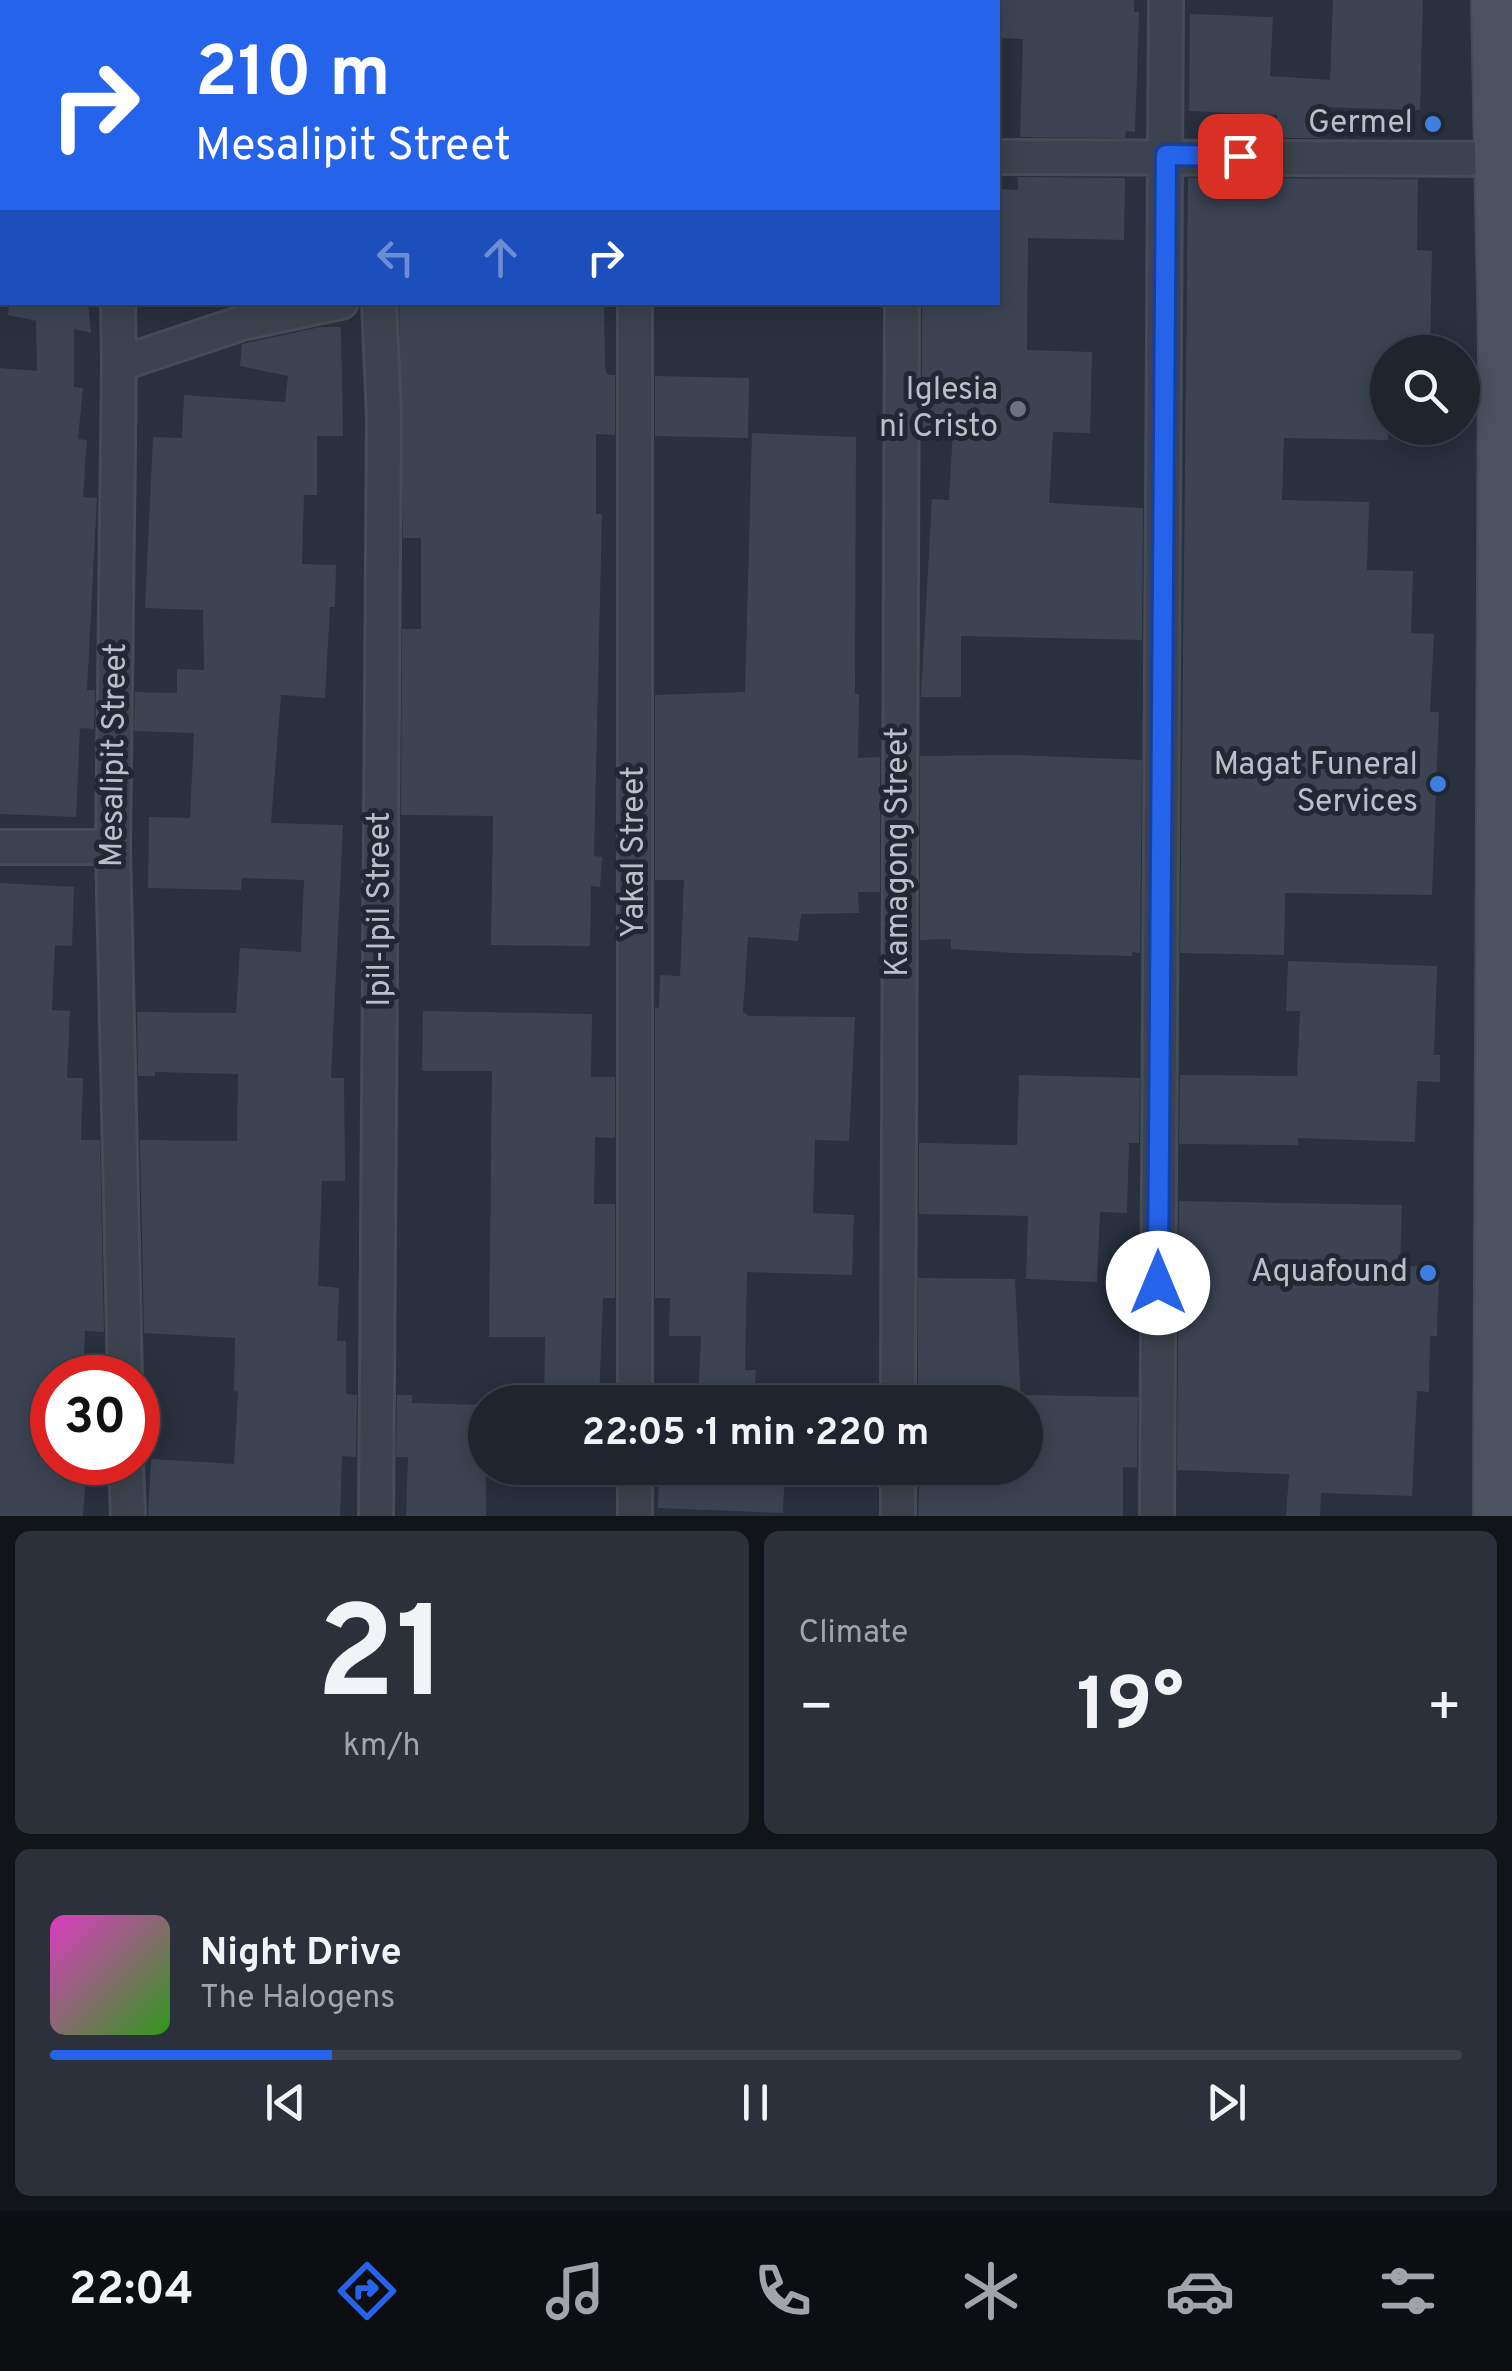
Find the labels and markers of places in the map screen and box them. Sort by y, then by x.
place label: Germel [1308,104,1413,144]
marker: Germel [1422,113,1444,135]
pin [1198,114,1283,199]
place label: Iglesia ni Cristo [879,371,998,448]
marker: Iglesia ni Cristo [1007,398,1029,420]
place label: Magat Funeral Services [1214,746,1418,823]
marker: Magat Funeral Services [1427,773,1449,795]
place label: Aquafound [1251,1253,1408,1293]
marker: Aquafound [1417,1262,1439,1284]

